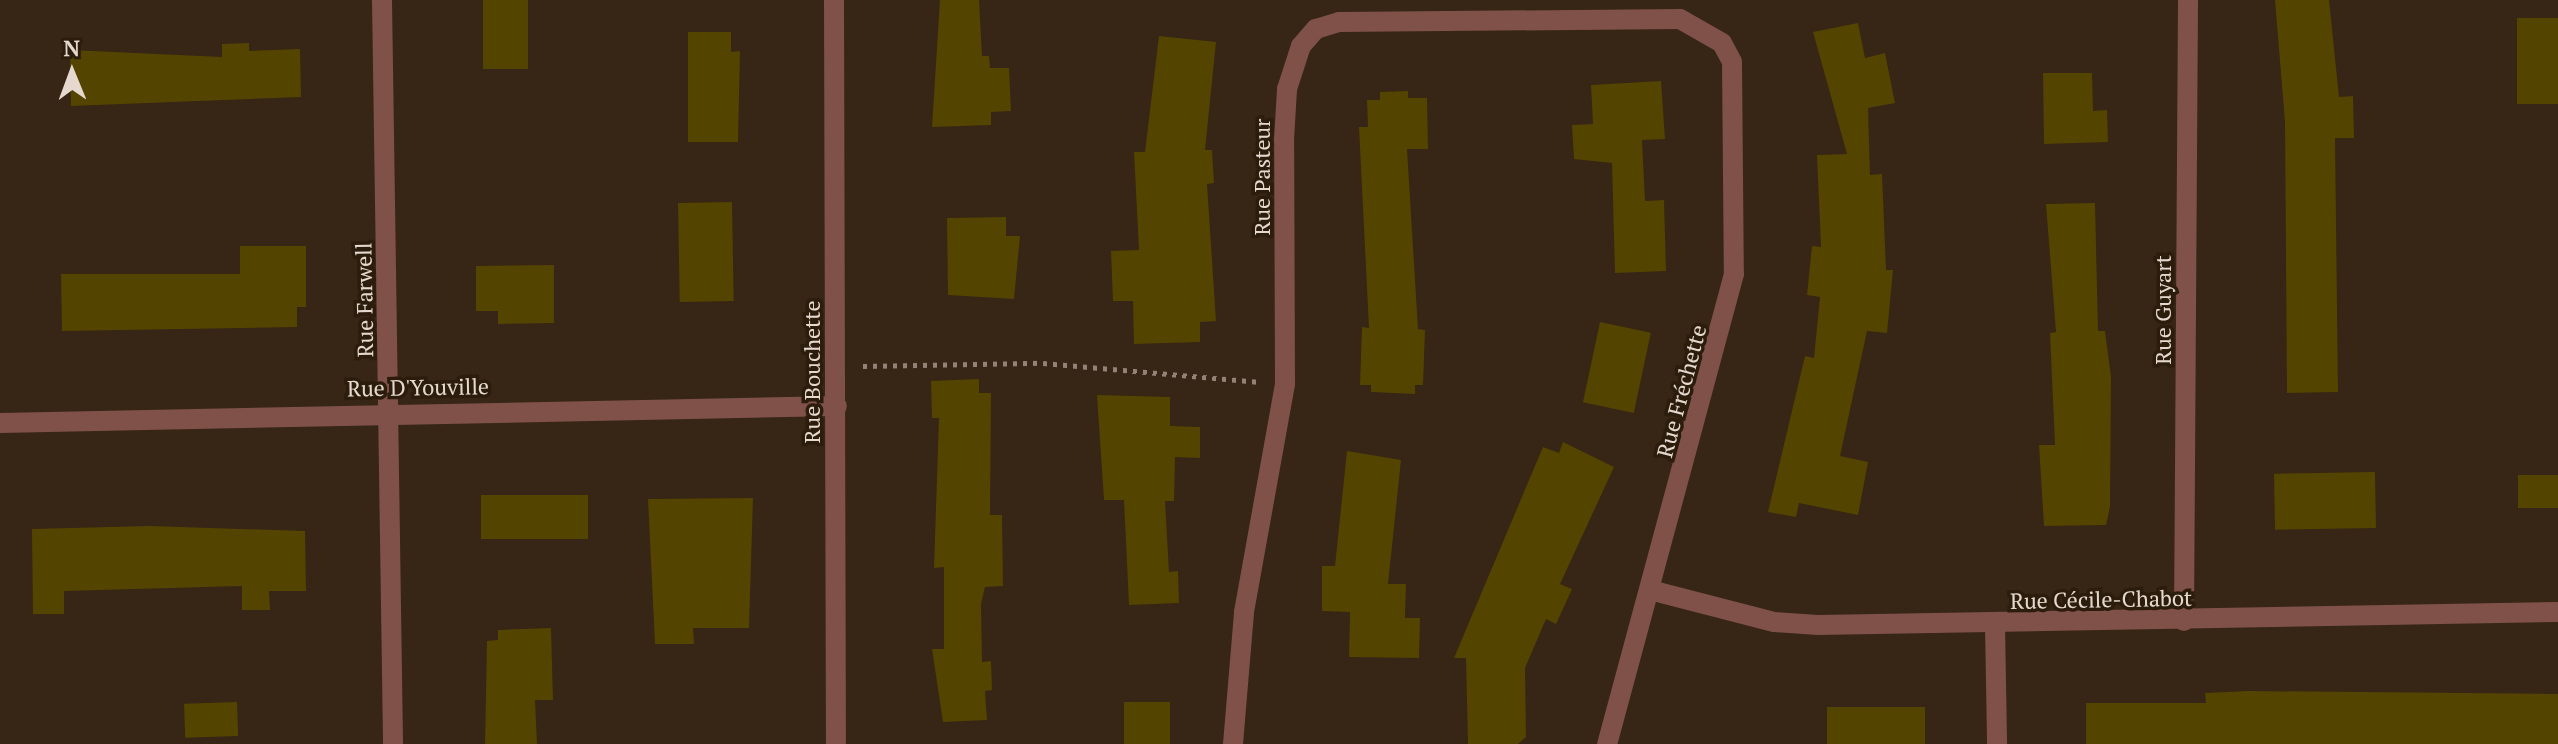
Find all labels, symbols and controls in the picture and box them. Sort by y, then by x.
north arrow [32,32,112,112]
text: N [63,33,80,62]
street label: Rue Pasteur [1249,118,1275,236]
street label: Rue Farwell [350,242,378,358]
street label: Rue Guyart [2150,255,2176,365]
street label: Rue Bouchette [799,301,825,443]
street label: Rue Fréchette [1651,322,1711,460]
street label: Rue D'Youville [347,373,489,401]
street label: Rue Cécile-Chabot [2010,584,2192,614]

